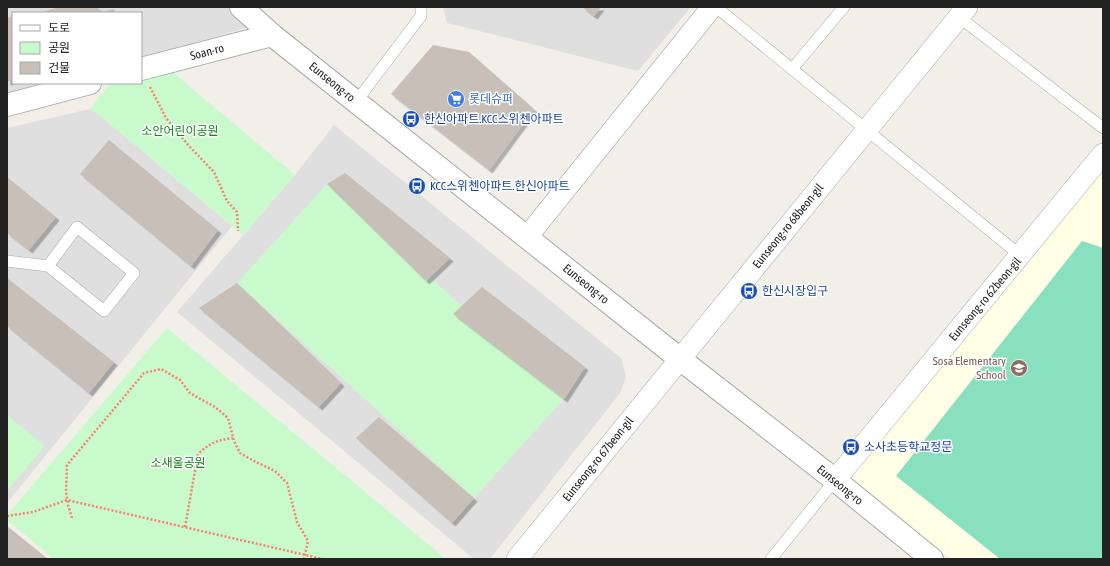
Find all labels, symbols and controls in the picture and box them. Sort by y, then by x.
legend [12,12,142,84]
text: 도로 [48,21,70,35]
text: 공원 [48,41,70,55]
street label: Soan-ro [189,41,226,63]
street label: Eunseong-ro [306,59,358,105]
text: 건물 [48,61,70,75]
supermarket icon: 롯데슈퍼 [446,89,466,109]
place label: 롯데슈퍼 [469,92,513,106]
bus stop icon: 한신아파트.KCC스위첸아파트 [401,109,421,129]
place label: 한신아파트.KCC스위첸아파트 [424,112,564,126]
park label: 소안어린이공원 [141,124,219,138]
bus stop icon: KCC스위첸아파트.한신아파트 [407,176,427,196]
place label: KCC스위첸아파트.한신아파트 [430,179,570,193]
street label: Eunseong-ro 68beon-gil [750,180,827,271]
street label: Eunseong-ro 62beon-gil [946,254,1025,344]
street label: Eunseong-ro [560,261,612,307]
bus stop icon: 한신시장입구 [739,281,759,301]
place label: 한신시장입구 [762,284,828,298]
place label: Sosa Elementary School [933,354,1007,382]
school or university icon: Sosa Elementary School [1009,358,1029,378]
street label: Eunseong-ro 67beon-gil [560,413,637,504]
bus stop icon: 소사초등학교정문 [841,437,861,457]
place label: 소사초등학교정문 [864,440,952,454]
park label: 소새울공원 [150,456,206,470]
street label: Eunseong-ro [814,462,866,508]

